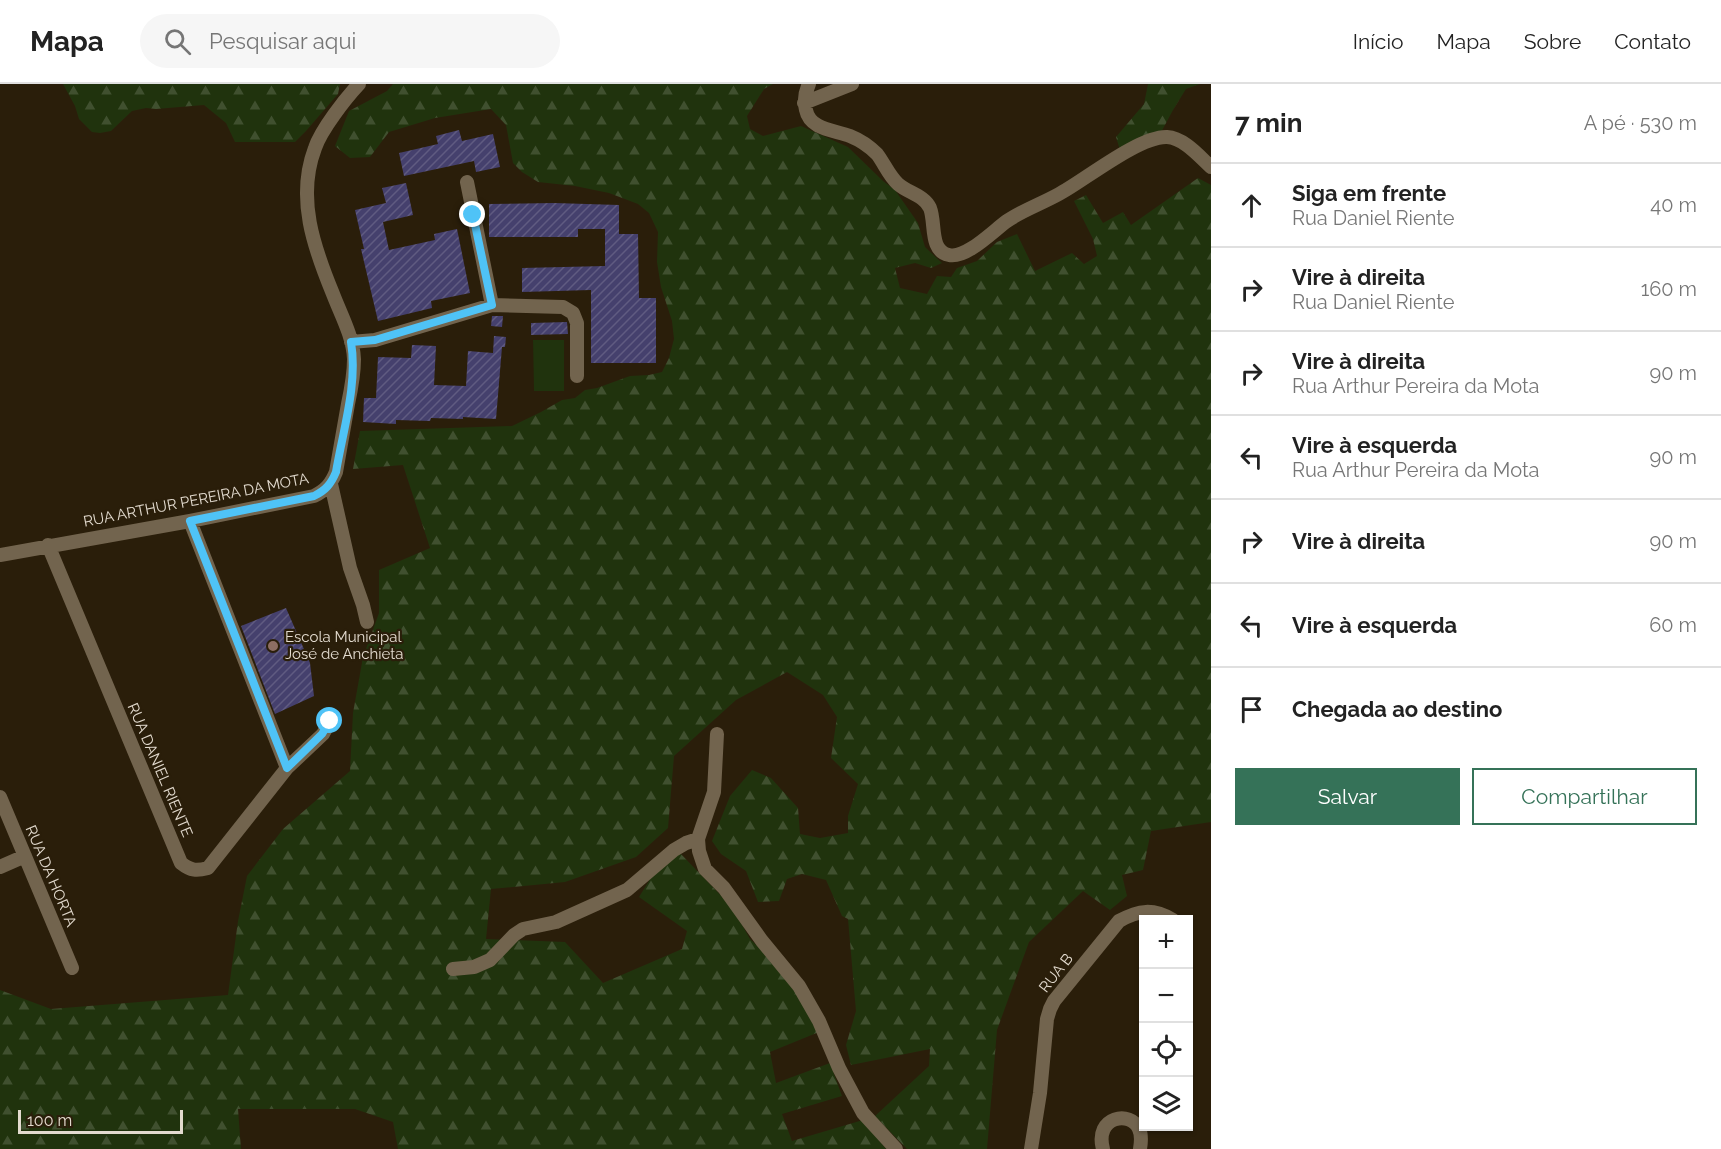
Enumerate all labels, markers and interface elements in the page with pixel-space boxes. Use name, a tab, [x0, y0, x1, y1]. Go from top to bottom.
search box	[140, 14, 560, 68]
text: Mapa	[30, 25, 104, 58]
icon: search	[161, 25, 194, 58]
text: Pesquisar aqui	[209, 28, 356, 54]
text: Início	[1353, 29, 1403, 54]
text: Mapa	[1436, 29, 1491, 54]
text: Sobre	[1524, 29, 1581, 54]
text: Contato	[1614, 29, 1691, 54]
text: 7 min	[1235, 108, 1302, 138]
text: A pé · 530 m	[1584, 111, 1697, 135]
text: Siga em frente	[1292, 180, 1446, 206]
icon: ahead	[1235, 189, 1268, 222]
text: 40 m	[1650, 193, 1697, 217]
route end	[459, 201, 485, 227]
text: Rua Daniel Riente	[1292, 206, 1455, 230]
text: Vire à direita	[1292, 264, 1425, 290]
icon: right	[1235, 273, 1268, 306]
text: 160 m	[1641, 277, 1697, 301]
text: Rua Daniel Riente	[1292, 290, 1455, 314]
text: Vire à direita	[1292, 348, 1425, 374]
icon: right	[1235, 357, 1268, 390]
text: 90 m	[1650, 361, 1697, 385]
text: Rua Arthur Pereira da Mota	[1292, 374, 1540, 398]
text: Vire à esquerda	[1292, 432, 1457, 458]
icon: left	[1235, 441, 1268, 474]
text: 90 m	[1650, 445, 1697, 469]
text: Rua Arthur Pereira da Mota	[1292, 458, 1540, 482]
street label: RUA ARTHUR PEREIRA DA MOTA	[82, 469, 310, 531]
icon: right	[1235, 525, 1268, 558]
text: Vire à direita	[1292, 528, 1425, 554]
text: 90 m	[1650, 529, 1697, 553]
icon: left	[1235, 609, 1268, 642]
text: Vire à esquerda	[1292, 612, 1457, 638]
text: 60 m	[1649, 613, 1697, 637]
place label: Escola Municipal José de Anchieta	[285, 628, 403, 663]
marker: Escola Municipal José de Anchieta	[266, 639, 280, 653]
icon: arrive	[1235, 693, 1268, 726]
text: Chegada ao destino	[1292, 696, 1502, 722]
street label: RUA DANIEL RIENTE	[124, 700, 196, 840]
route start	[316, 707, 342, 733]
button: Salvar	[1235, 768, 1460, 825]
button: Compartilhar	[1472, 768, 1697, 825]
street label: RUA DA HORTA	[22, 823, 80, 929]
map controls	[1139, 915, 1193, 1131]
button: +	[1139, 915, 1193, 969]
street label: RUA B	[1035, 950, 1077, 996]
button: −	[1139, 969, 1193, 1023]
button: locate	[1139, 1023, 1193, 1077]
button: layers	[1139, 1077, 1193, 1131]
scale bar	[18, 1107, 183, 1134]
text: 100 m	[27, 1111, 72, 1130]

